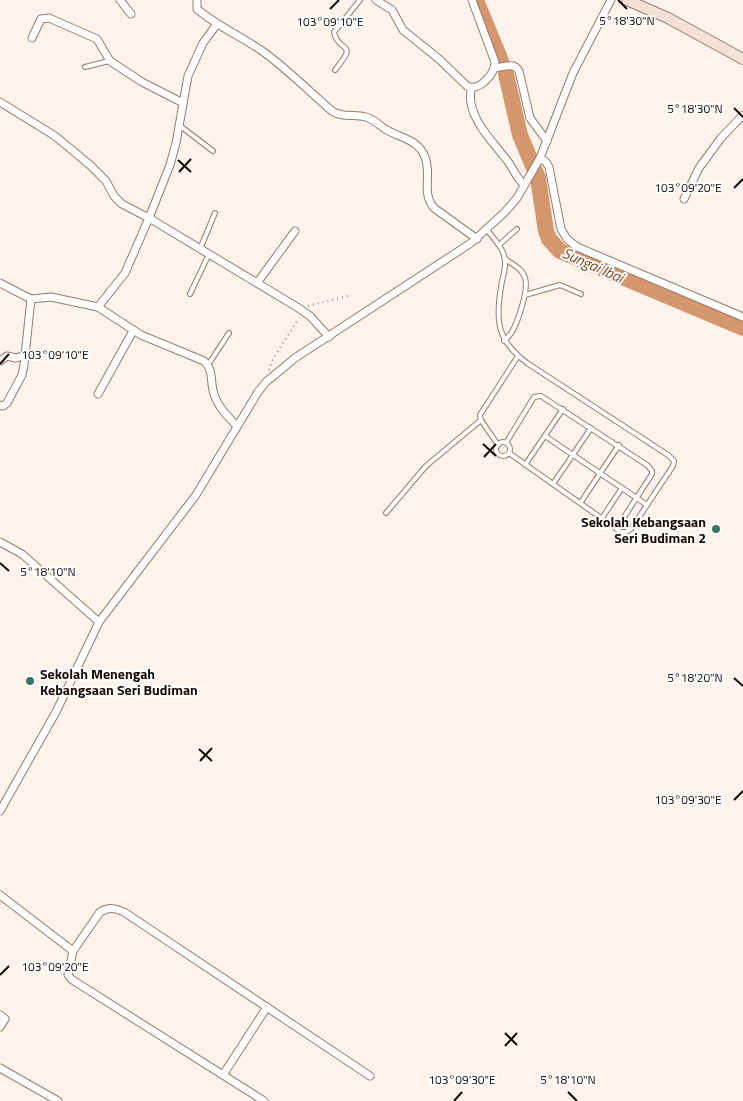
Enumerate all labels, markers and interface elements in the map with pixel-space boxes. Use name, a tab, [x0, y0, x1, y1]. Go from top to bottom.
text: 5°18'30"N	[599, 11, 655, 30]
text: 103°09'10"E	[296, 12, 364, 31]
text: 5°18'30"N	[667, 99, 723, 118]
text: 103°09'20"E	[654, 178, 722, 197]
water label: Sungai Ibai	[559, 241, 629, 289]
text: 103°09'10"E	[21, 345, 89, 364]
place label: Sekolah Kebangsaan Seri Budiman 2	[581, 511, 706, 548]
marker: Sekolah Kebangsaan Seri Budiman 2	[710, 523, 722, 535]
text: 5°18'10"N	[20, 562, 76, 581]
place label: Sekolah Menengah Kebangsaan Seri Budiman	[40, 663, 198, 700]
text: 5°18'20"N	[667, 668, 723, 687]
marker: Sekolah Menengah Kebangsaan Seri Budiman	[24, 675, 36, 687]
text: 103°09'30"E	[654, 790, 722, 809]
text: 103°09'20"E	[21, 957, 89, 976]
text: 103°09'30"E	[428, 1070, 496, 1089]
text: 5°18'10"N	[540, 1070, 596, 1089]

